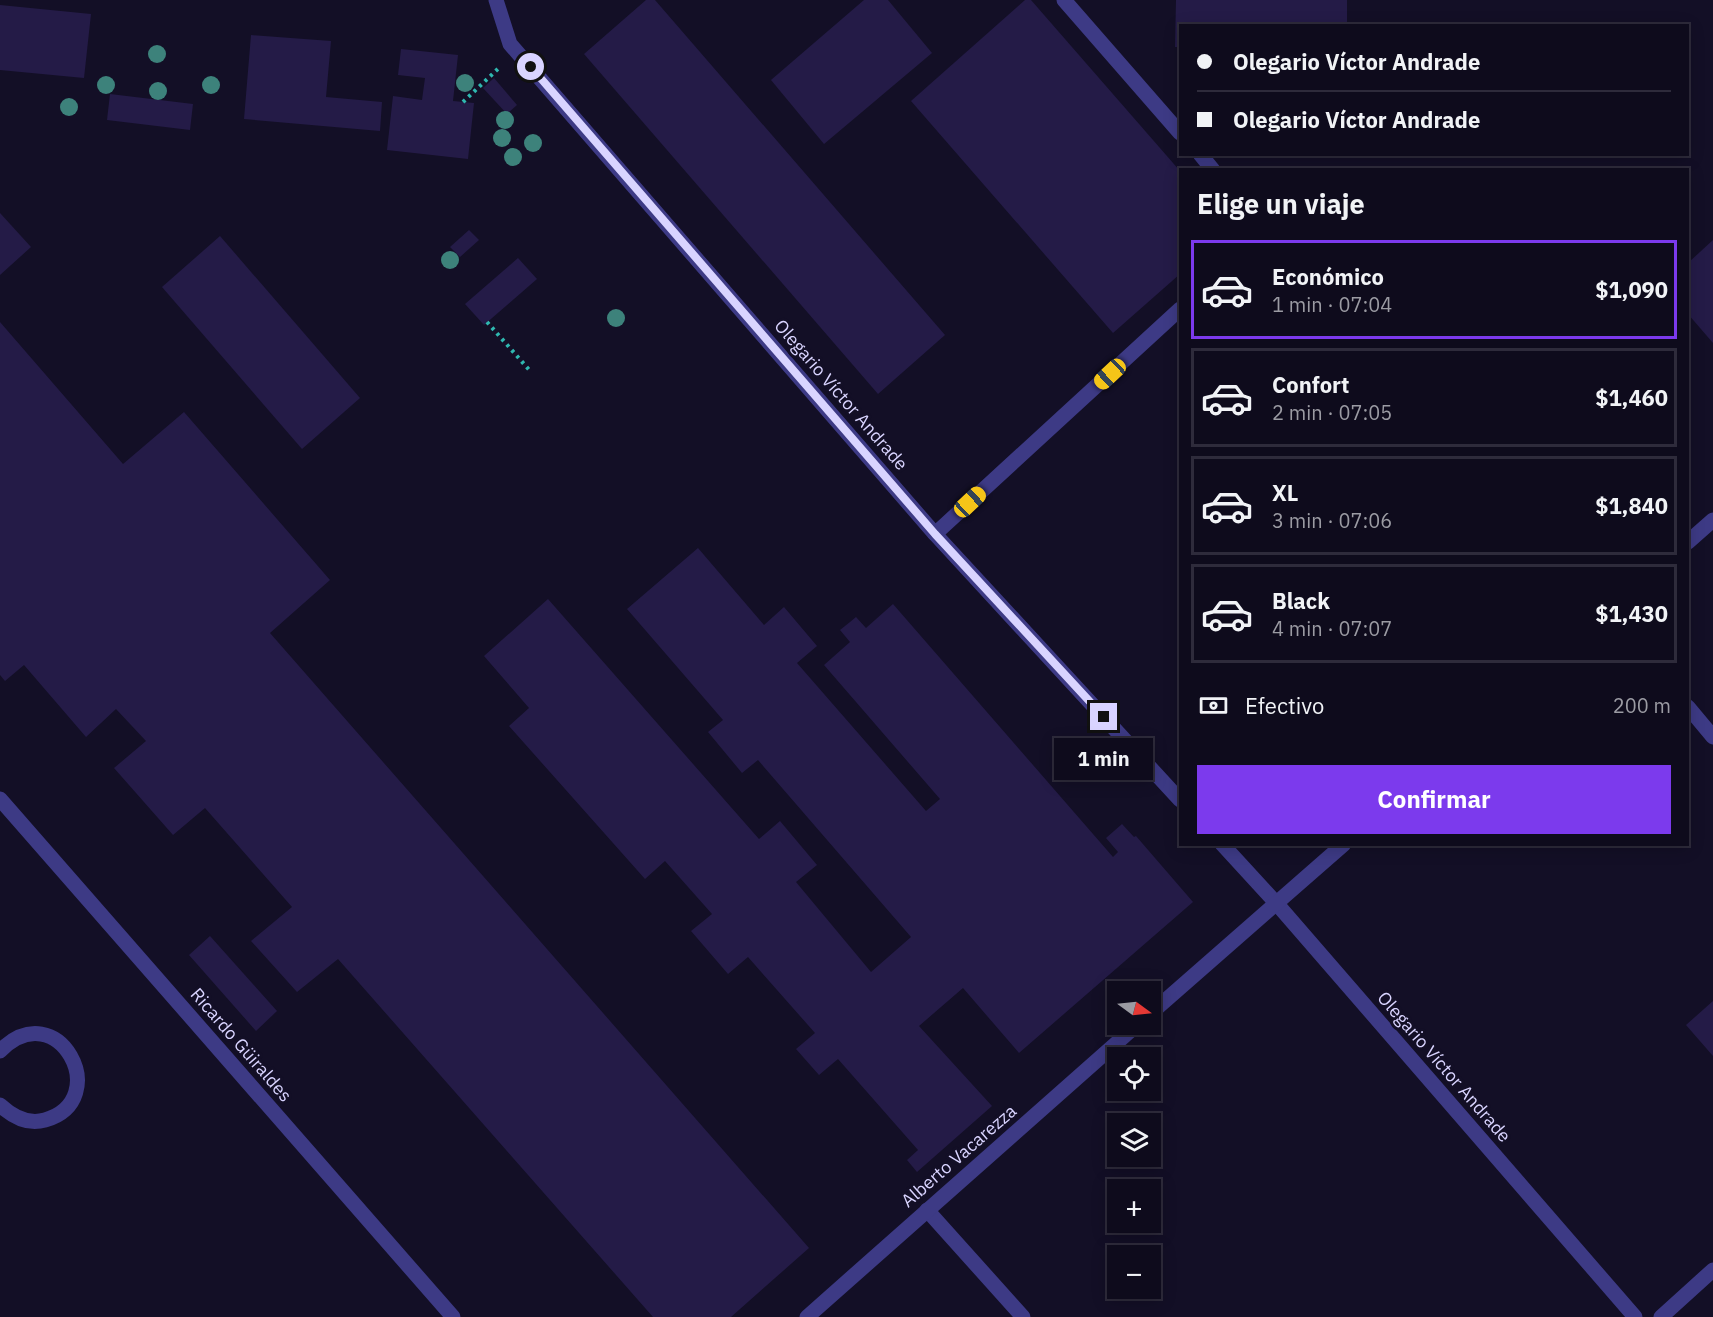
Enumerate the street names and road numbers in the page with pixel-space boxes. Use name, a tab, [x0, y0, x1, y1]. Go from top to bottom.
street label: Olegario Víctor Andrade	[770, 315, 913, 475]
street label: Ricardo Güiraldes	[186, 983, 297, 1106]
street label: Olegario Víctor Andrade	[1373, 987, 1516, 1147]
street label: Alberto Vacarezza	[896, 1099, 1021, 1212]

